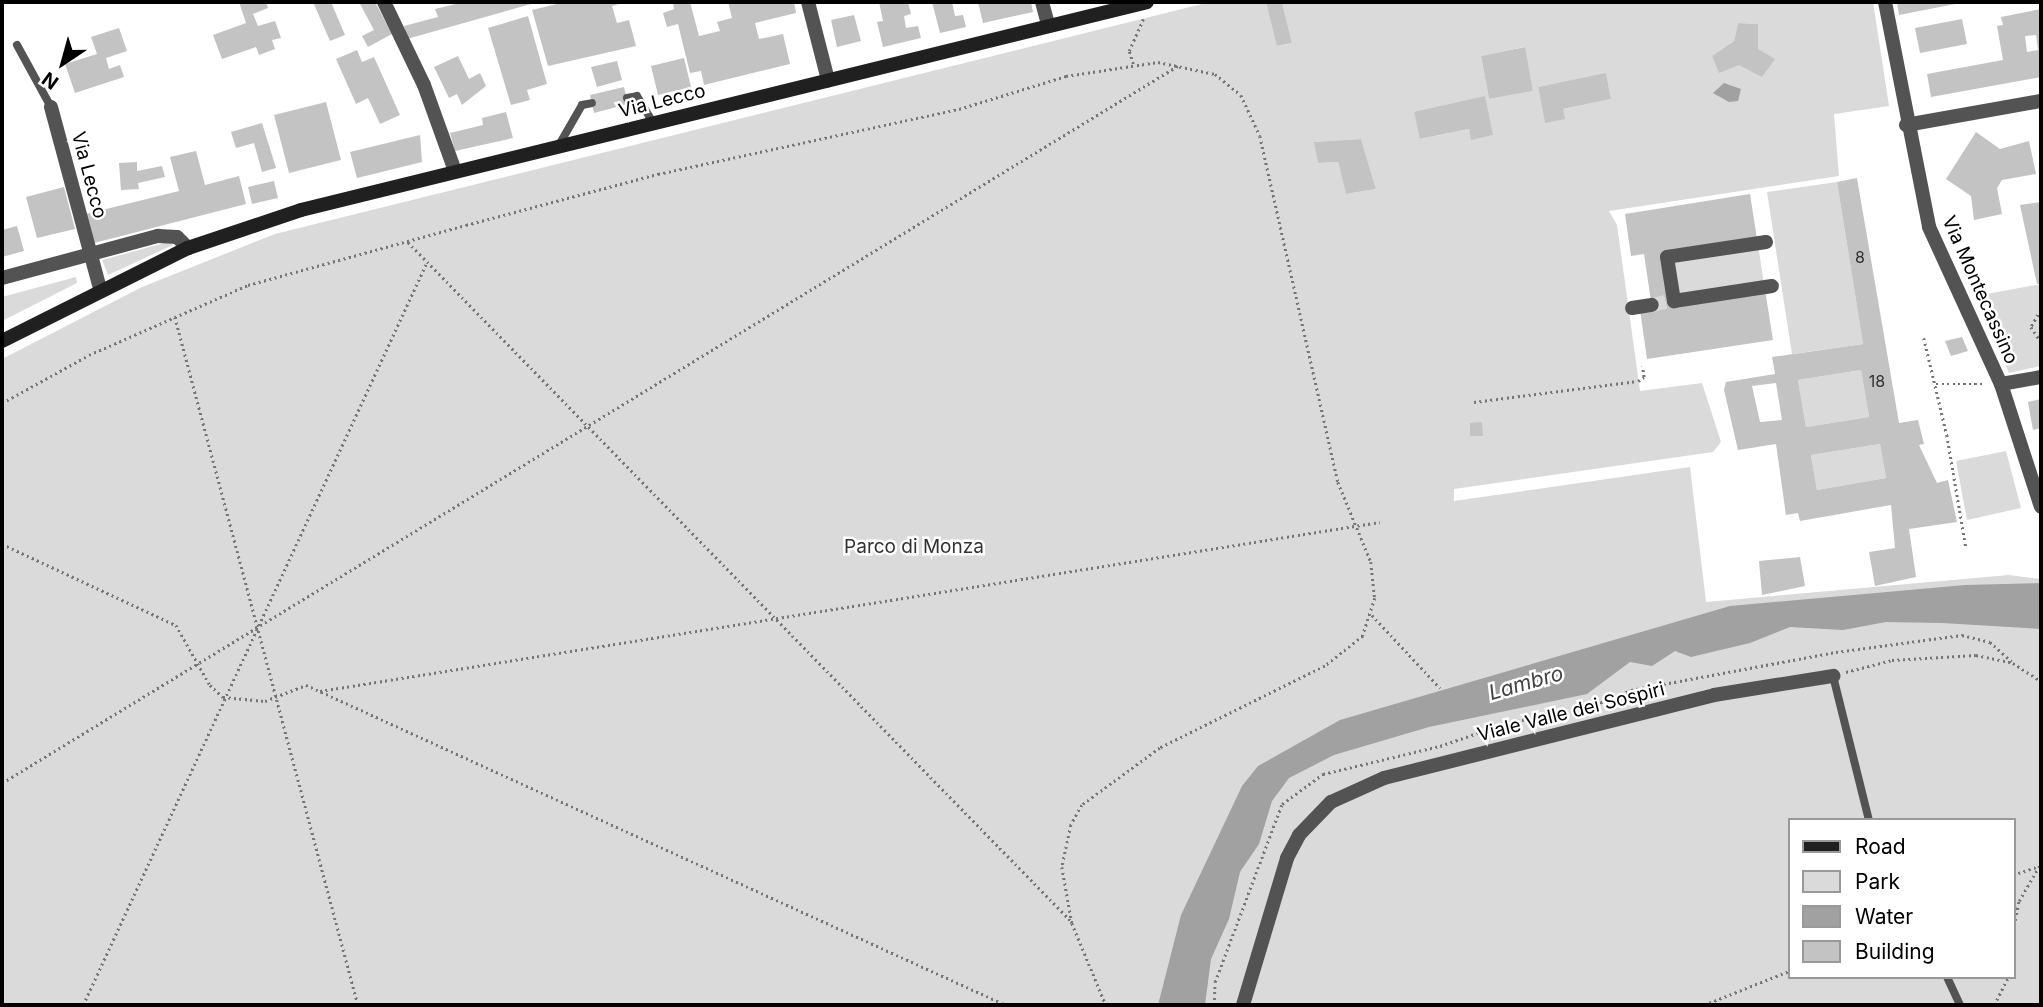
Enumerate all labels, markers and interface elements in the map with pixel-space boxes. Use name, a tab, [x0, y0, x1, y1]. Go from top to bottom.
north arrow	[28, 28, 98, 98]
text: N	[38, 67, 63, 94]
street label: Via Lecco	[616, 79, 708, 123]
street label: Via Lecco	[67, 129, 111, 221]
street label: Via Montecassino	[1937, 212, 2023, 368]
house number: 8	[1855, 247, 1865, 267]
house number: 18	[1869, 371, 1885, 391]
park label: Parco di Monza	[844, 536, 984, 558]
water label: Lambro	[1486, 660, 1566, 706]
street label: Viale Valle dei Sospiri	[1475, 678, 1667, 746]
legend	[1787, 818, 2015, 979]
text: Road	[1855, 834, 1906, 859]
text: Park	[1855, 869, 1900, 894]
text: Water	[1855, 904, 1913, 929]
text: Building	[1855, 939, 1935, 964]

